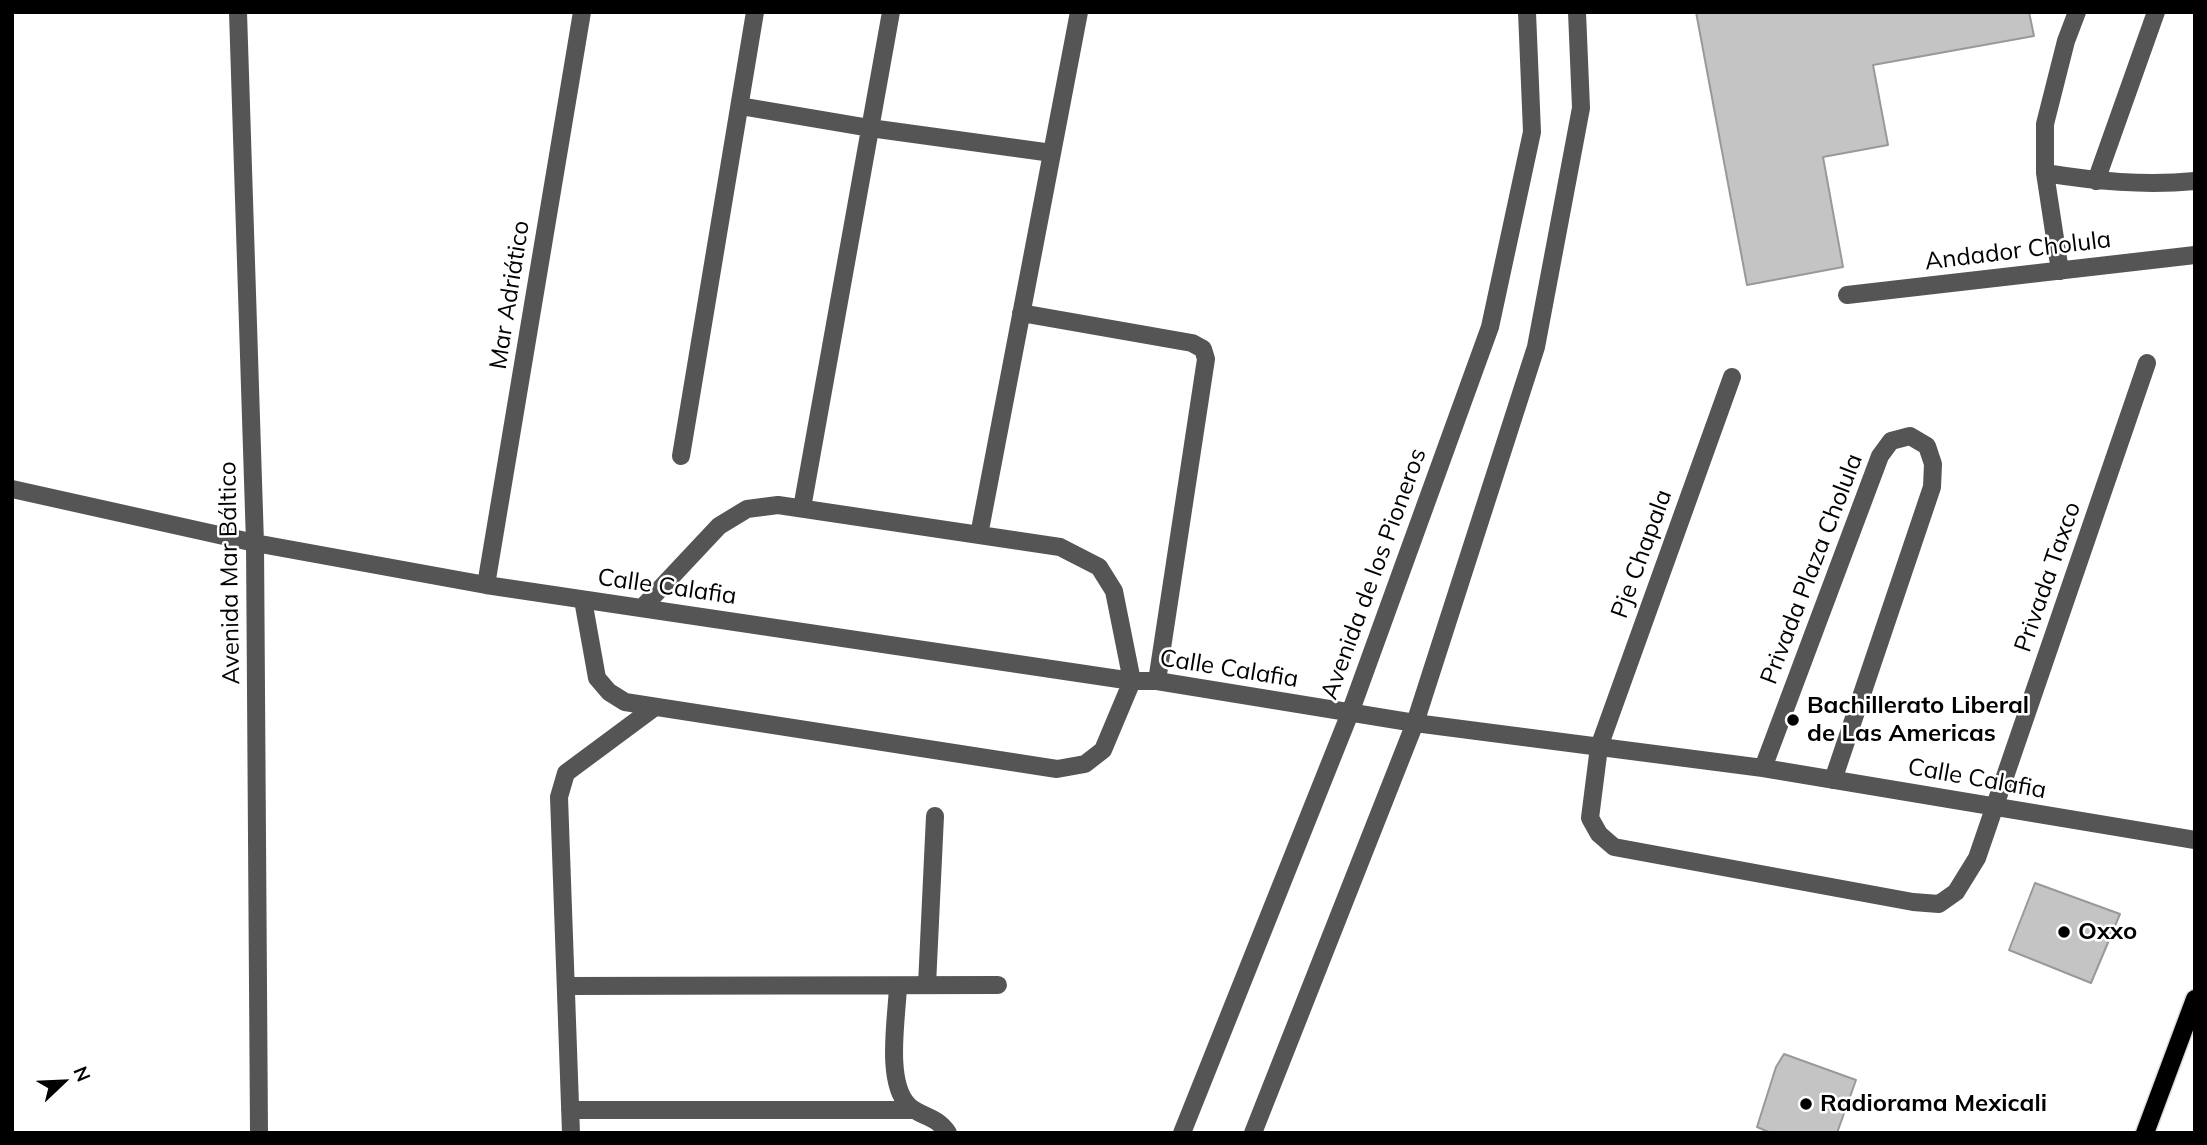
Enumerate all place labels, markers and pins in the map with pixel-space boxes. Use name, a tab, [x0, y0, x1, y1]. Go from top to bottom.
place label: Bachillerato Liberal de Las Americas	[1807, 692, 2029, 748]
marker: Bachillerato Liberal de Las Americas	[1785, 712, 1801, 728]
place label: Oxxo	[2078, 918, 2137, 946]
marker: Oxxo	[2056, 924, 2072, 940]
place label: Radiorama Mexicali	[1820, 1090, 2047, 1118]
marker: Radiorama Mexicali	[1798, 1096, 1814, 1112]

